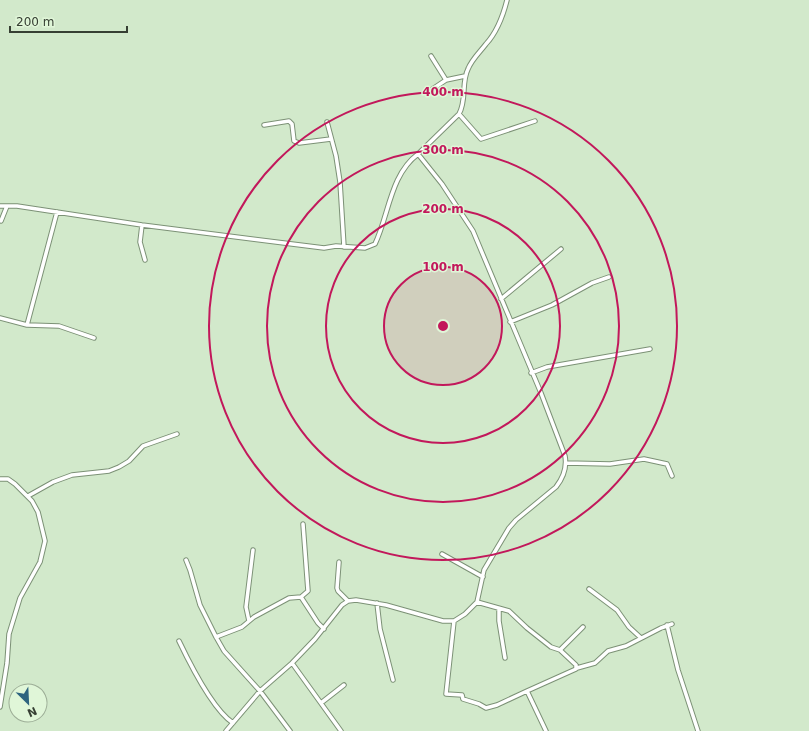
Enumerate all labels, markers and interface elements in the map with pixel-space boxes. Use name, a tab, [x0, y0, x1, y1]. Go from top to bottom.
scale bar	[10, 8, 127, 34]
text: 200 m	[16, 15, 54, 29]
text: 400 m	[422, 85, 464, 99]
text: 300 m	[422, 143, 464, 157]
text: 200 m	[422, 202, 464, 216]
text: 100 m	[422, 260, 464, 274]
centre of rings	[436, 319, 450, 333]
north arrow	[8, 683, 48, 723]
text: N	[25, 704, 39, 719]

